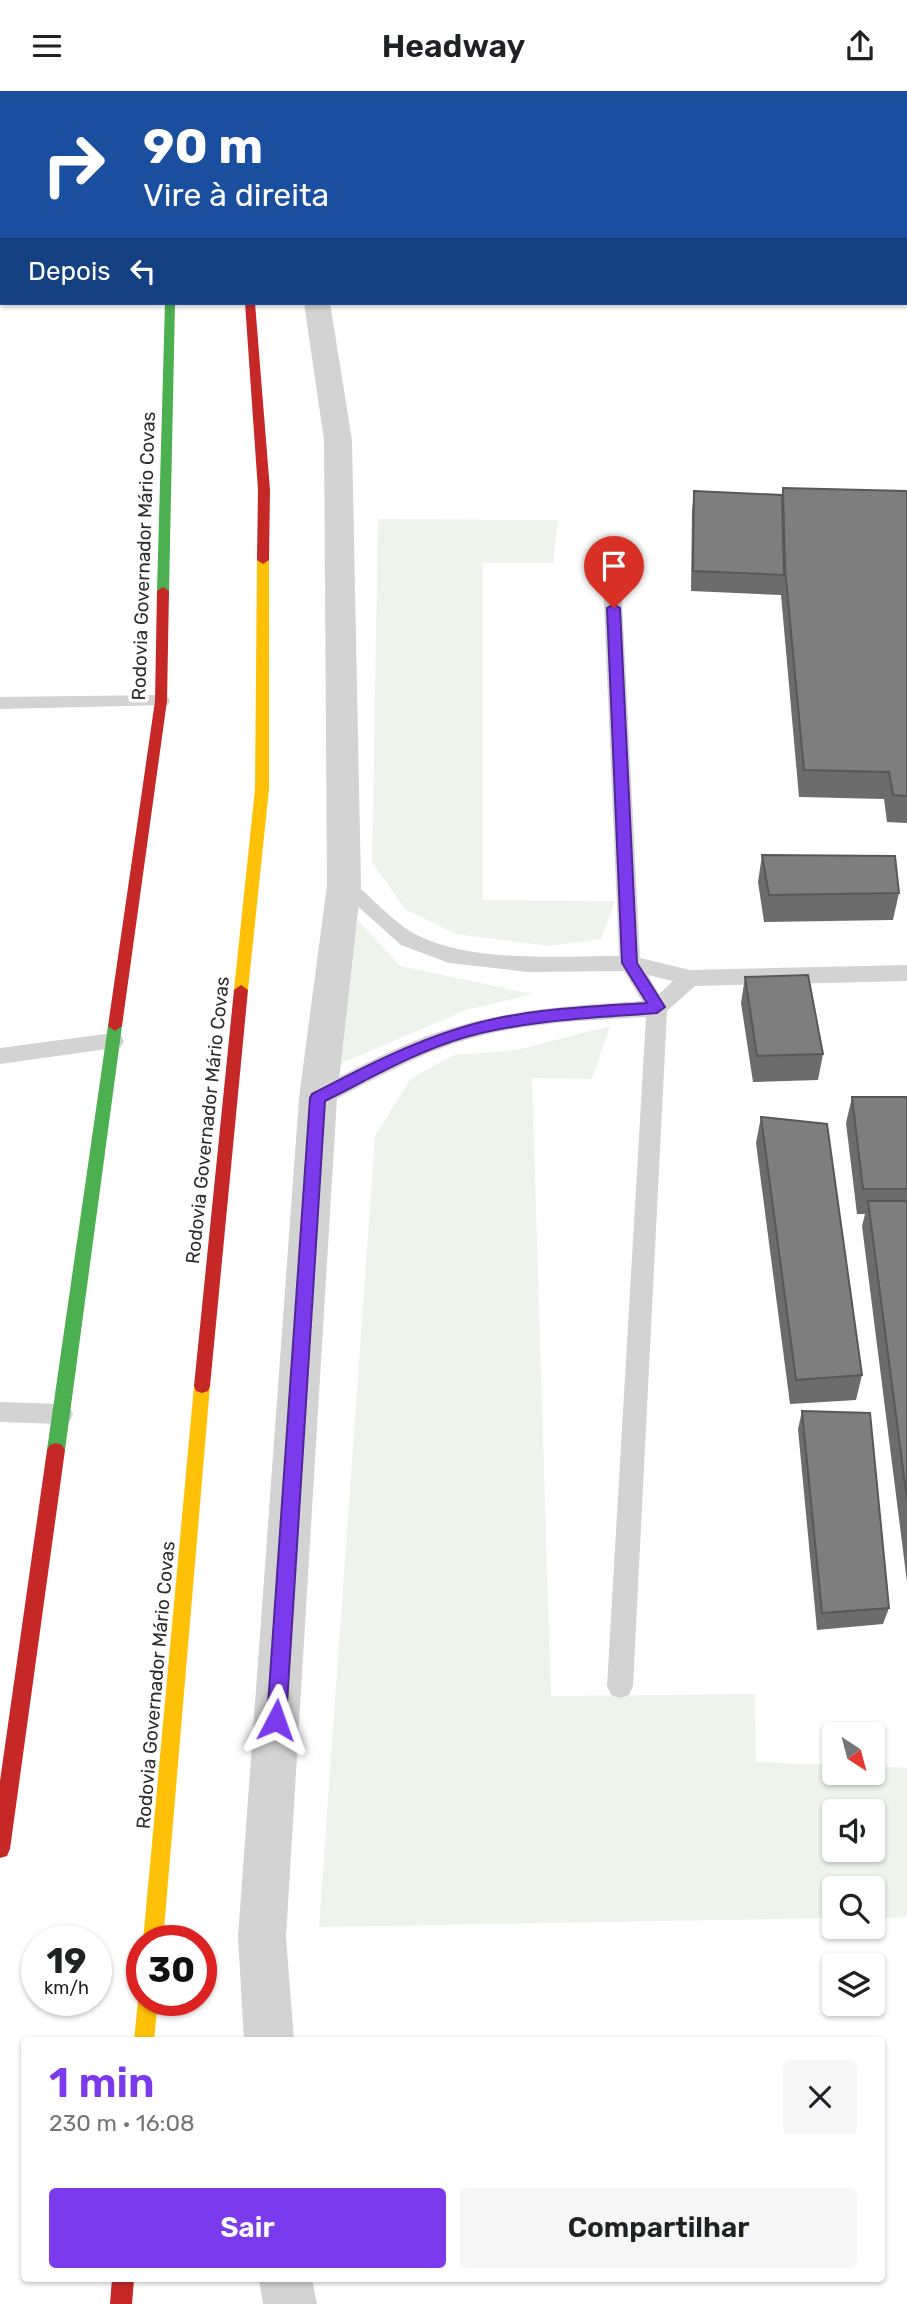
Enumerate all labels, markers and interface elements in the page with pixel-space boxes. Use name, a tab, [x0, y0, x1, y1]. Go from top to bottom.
icon: menu	[28, 27, 66, 65]
text: Headway	[382, 27, 525, 65]
icon: share	[841, 27, 879, 65]
text: 90 m	[143, 117, 263, 175]
icon: right	[28, 119, 119, 210]
text: Vire à direita	[143, 176, 329, 214]
icon: left	[124, 252, 162, 290]
text: Depois	[28, 256, 110, 287]
street label: Rodovia Governador Mário Covas	[127, 411, 160, 701]
pin	[584, 536, 644, 608]
icon: arrive	[595, 547, 633, 585]
street label: Rodovia Governador Mário Covas	[181, 975, 234, 1265]
street label: Rodovia Governador Mário Covas	[131, 1540, 180, 1830]
position arrow	[239, 1683, 313, 1757]
north arrow	[822, 1722, 886, 1785]
map controls	[822, 1722, 885, 2016]
button: sound	[822, 1799, 885, 1862]
button: search	[822, 1876, 885, 1939]
speed limit sign: 30	[126, 1925, 217, 2016]
text: 19	[47, 1940, 86, 1982]
button: layers	[822, 1953, 885, 2016]
text: km/h	[44, 1977, 89, 1999]
text: 1 min	[49, 2058, 155, 2108]
button: close	[783, 2060, 857, 2134]
text: 230 m · 16:08	[49, 2109, 195, 2137]
button: Sair	[49, 2188, 446, 2268]
button: Compartilhar	[460, 2188, 857, 2268]

